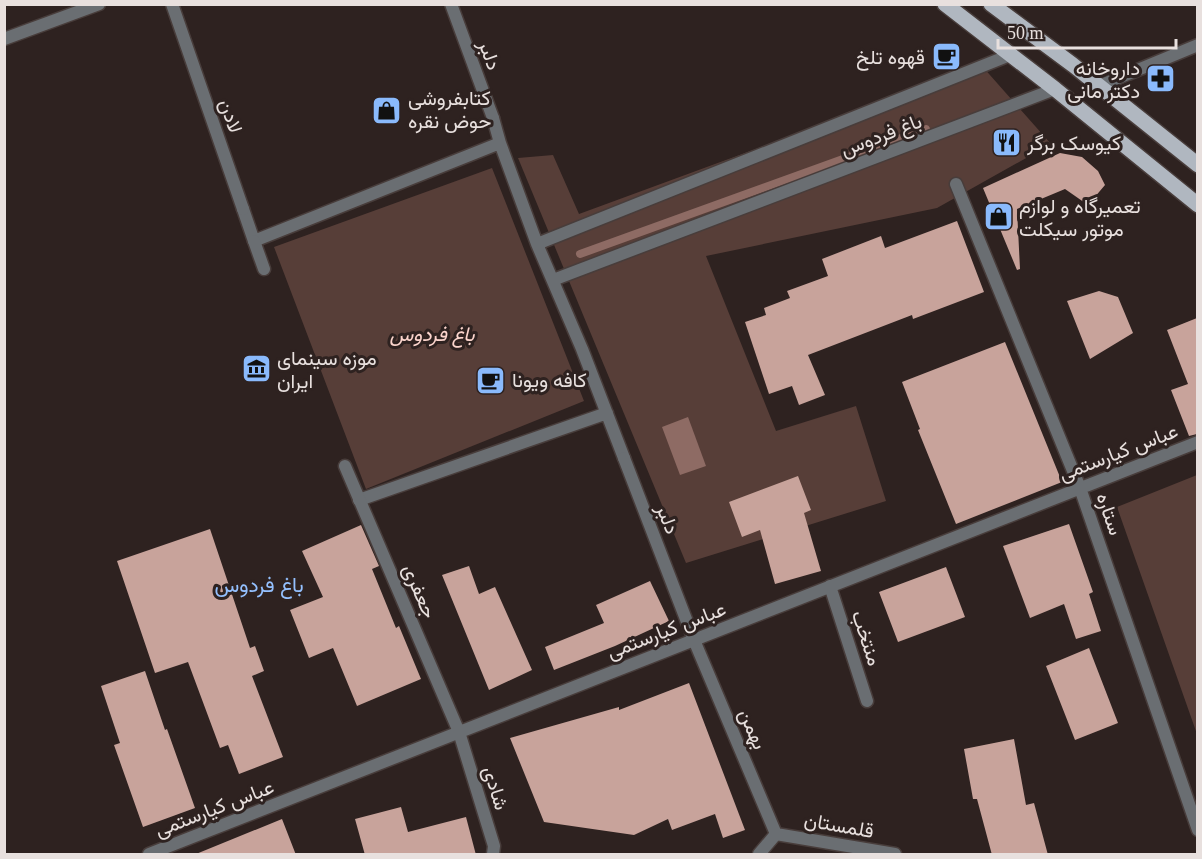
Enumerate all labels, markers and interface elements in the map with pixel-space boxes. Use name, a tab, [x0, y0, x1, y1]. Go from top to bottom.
scale bar	[998, 12, 1176, 50]
text: 50 m	[1007, 23, 1044, 43]
street label: دلبر	[472, 36, 505, 74]
cafe icon: قهوه تلخ	[930, 41, 962, 73]
place label: قهوه تلخ	[856, 46, 925, 71]
place label: داروخانه دکتر مانی	[1067, 57, 1140, 104]
pharmacy icon: داروخانه دکتر مانی	[1145, 63, 1177, 95]
place label: کتابفروشی حوض نقره	[408, 87, 491, 134]
shop icon: کتابفروشی حوض نقره	[371, 94, 403, 126]
street label: لادن	[215, 96, 247, 136]
street label: باغ فردوس	[837, 109, 926, 163]
restaurant icon: کیوسک برگر	[990, 127, 1022, 159]
place label: کیوسک برگر	[1026, 132, 1121, 156]
place label: تعمیرگاه و لوازم موتور سیکلت	[1019, 195, 1141, 242]
shop icon: تعمیرگاه و لوازم موتور سیکلت	[982, 201, 1014, 233]
park label: باغ فردوس	[390, 323, 476, 348]
place label: موزه سینمای ایران	[277, 347, 377, 394]
museum icon: موزه سینمای ایران	[240, 353, 272, 385]
cafe icon: کافه ویونا	[475, 364, 507, 396]
place label: کافه ویونا	[512, 369, 587, 393]
street label: عباس کیارستمی	[1055, 419, 1181, 487]
street label: ستاره	[1091, 490, 1127, 539]
street label: دلبر	[650, 500, 684, 538]
street label: جعفری	[397, 561, 441, 622]
district label: باغ فردوس	[214, 573, 304, 599]
street label: عباس کیارستمی	[603, 597, 729, 665]
street label: منتخب	[847, 608, 886, 669]
street label: بهمن	[733, 705, 771, 753]
street label: شادی	[478, 763, 513, 813]
street label: عباس کیارستمی	[151, 775, 277, 843]
street label: قلمستان	[802, 808, 876, 842]

